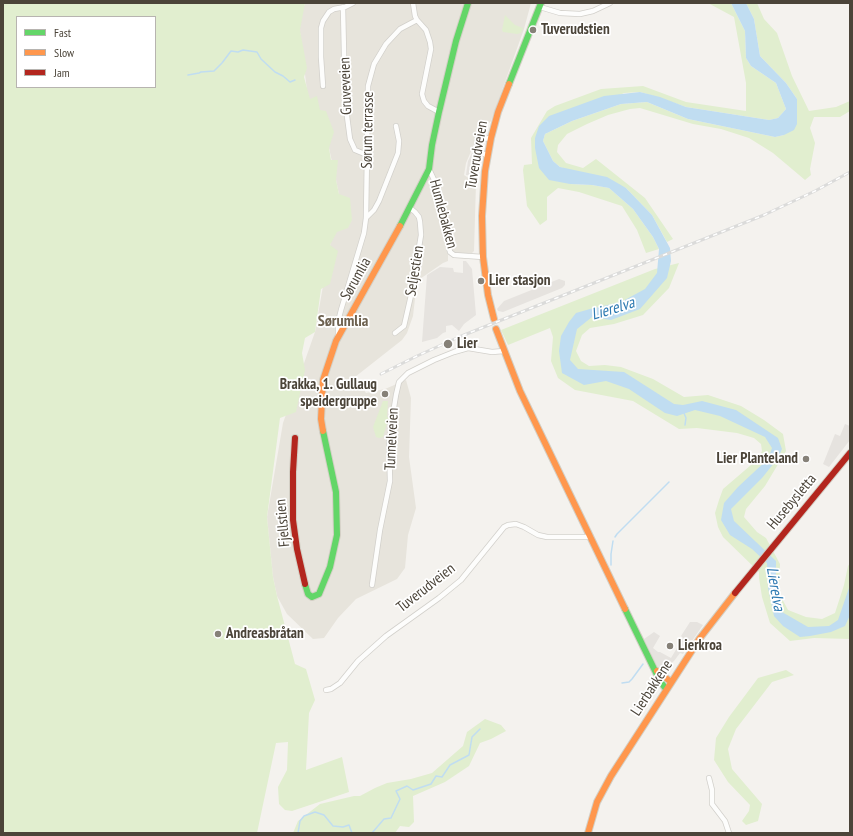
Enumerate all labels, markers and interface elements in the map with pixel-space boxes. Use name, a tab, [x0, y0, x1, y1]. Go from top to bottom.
legend	[16, 16, 156, 88]
place label: Tuverudstien	[541, 21, 610, 39]
text: Fast	[54, 25, 71, 40]
marker: Tuverudstien	[528, 25, 538, 35]
text: Slow	[54, 45, 74, 60]
street label: Gruveveien	[336, 57, 356, 115]
text: Jam	[54, 65, 70, 80]
street label: Sørum terrasse	[358, 91, 378, 169]
street label: Tuverudveien	[462, 119, 492, 191]
street label: Humlebakken	[425, 177, 461, 251]
street label: Seljestien	[402, 245, 428, 297]
street label: Sørumlia	[337, 254, 375, 304]
place label: Lier stasjon	[489, 272, 550, 290]
marker: Lier stasjon	[476, 276, 486, 286]
water label: Lierelva	[589, 293, 637, 325]
district label: Sørumlia	[318, 311, 368, 331]
place label: Lier	[457, 335, 478, 353]
marker: Lier	[442, 338, 454, 350]
place label: Brakka, 1. Gullaug speidergruppe	[280, 376, 377, 411]
marker: Brakka, 1. Gullaug speidergruppe	[380, 389, 390, 399]
street label: Tunnelveien	[381, 407, 403, 471]
place label: Lier Planteland	[717, 450, 798, 468]
marker: Lier Planteland	[801, 454, 811, 464]
street label: Husebysletta	[764, 471, 820, 533]
street label: Fjellstien	[272, 498, 294, 548]
street label: Tuverudveien	[393, 560, 459, 616]
water label: Lierelva	[762, 566, 788, 612]
place label: Andreasbråtan	[226, 625, 304, 643]
marker: Andreasbråtan	[213, 629, 223, 639]
place label: Lierkroa	[678, 637, 722, 655]
marker: Lierkroa	[665, 641, 675, 651]
street label: Lierbakkene	[627, 657, 677, 719]

